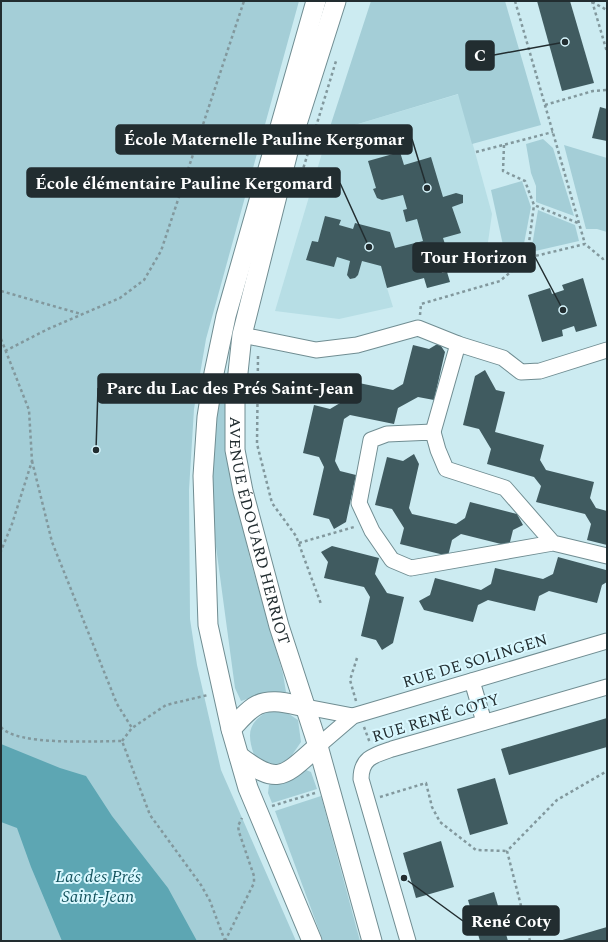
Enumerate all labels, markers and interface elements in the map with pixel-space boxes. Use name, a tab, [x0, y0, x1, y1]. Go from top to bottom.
callout: C	[466, 41, 494, 70]
text: C	[474, 43, 486, 69]
callout: École Maternelle Pauline Kergomar	[116, 125, 412, 154]
text: École Maternelle Pauline Kergomar	[124, 127, 405, 153]
callout: École élémentaire Pauline Kergomard	[27, 168, 340, 197]
text: École élémentaire Pauline Kergomard	[35, 171, 333, 197]
callout: Tour Horizon	[413, 243, 535, 272]
text: Tour Horizon	[421, 245, 528, 271]
callout: Parc du Lac des Prés Saint-Jean	[98, 374, 361, 403]
text: Parc du Lac des Prés Saint-Jean	[106, 376, 354, 402]
street label: AVENUE ÉDOUARD HERRIOT	[223, 416, 296, 648]
street label: RUE DE SOLINGEN	[400, 628, 550, 694]
street label: RUE RENÉ COTY	[369, 687, 503, 749]
water label: Lac des Prés Saint-Jean	[55, 864, 141, 910]
callout: René Coty	[463, 906, 559, 935]
text: René Coty	[471, 909, 552, 935]

